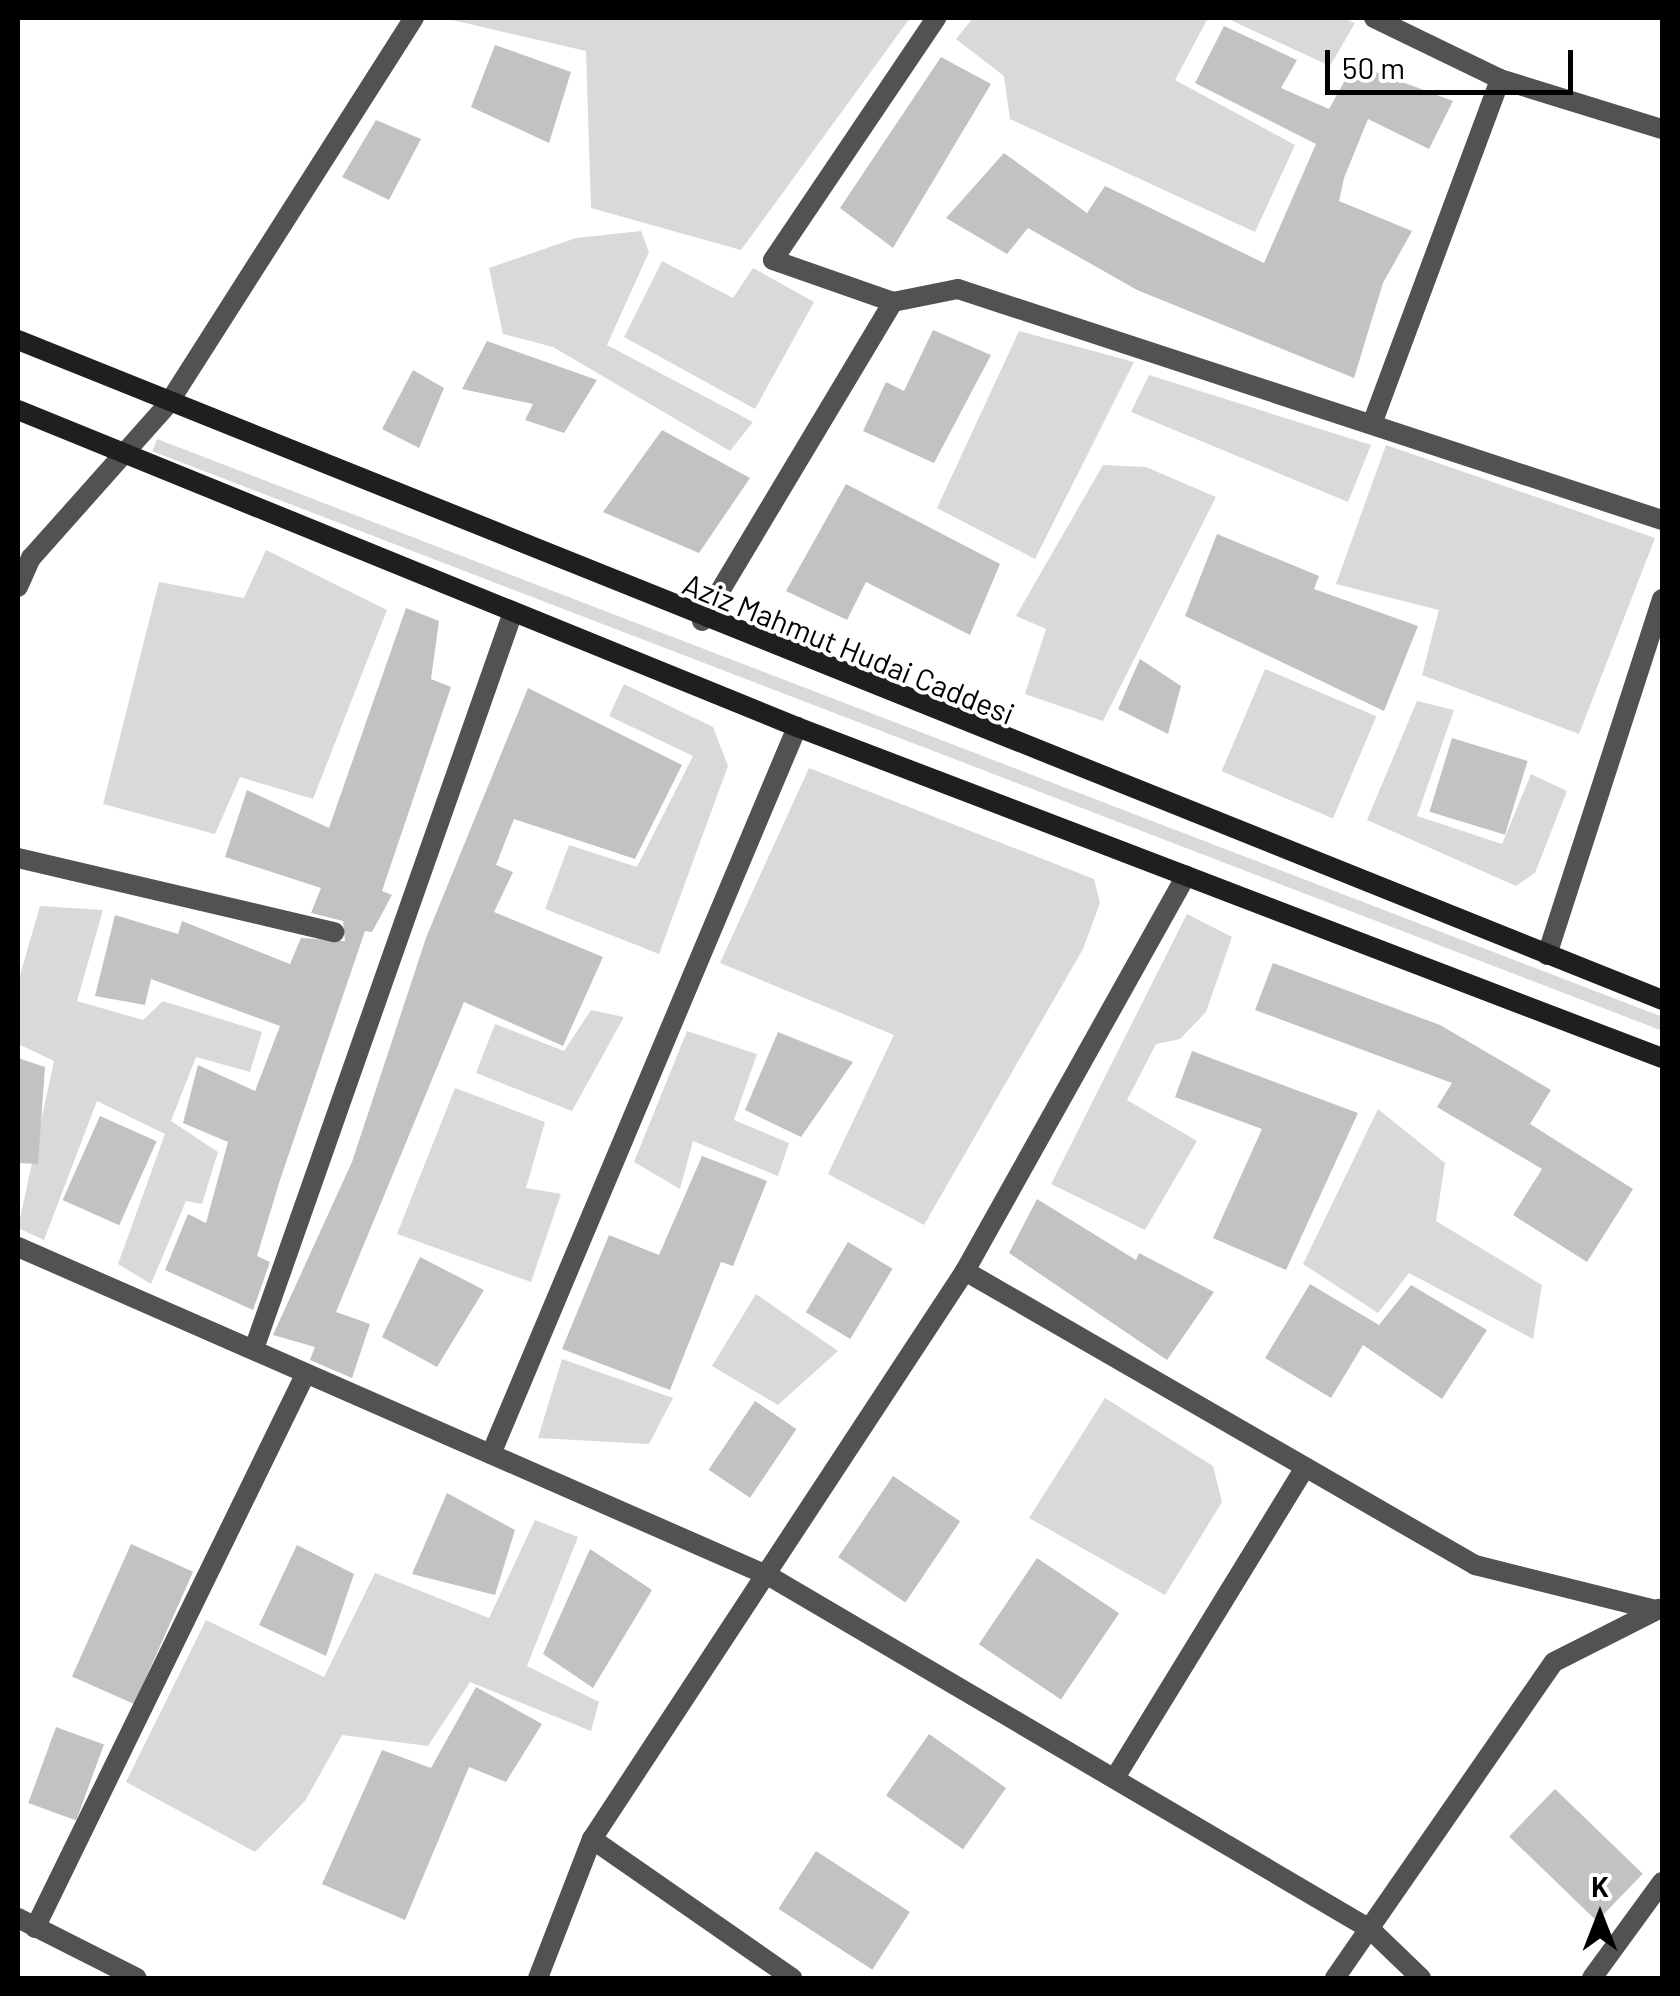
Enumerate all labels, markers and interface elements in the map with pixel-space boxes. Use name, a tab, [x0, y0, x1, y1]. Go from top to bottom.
scale bar	[1330, 30, 1578, 92]
text: 50 m	[1342, 49, 1405, 85]
street label: Aziz Mahmut Hudai Caddesi	[678, 565, 1020, 731]
north arrow	[1550, 1866, 1650, 1966]
text: K	[1591, 1869, 1609, 1903]

